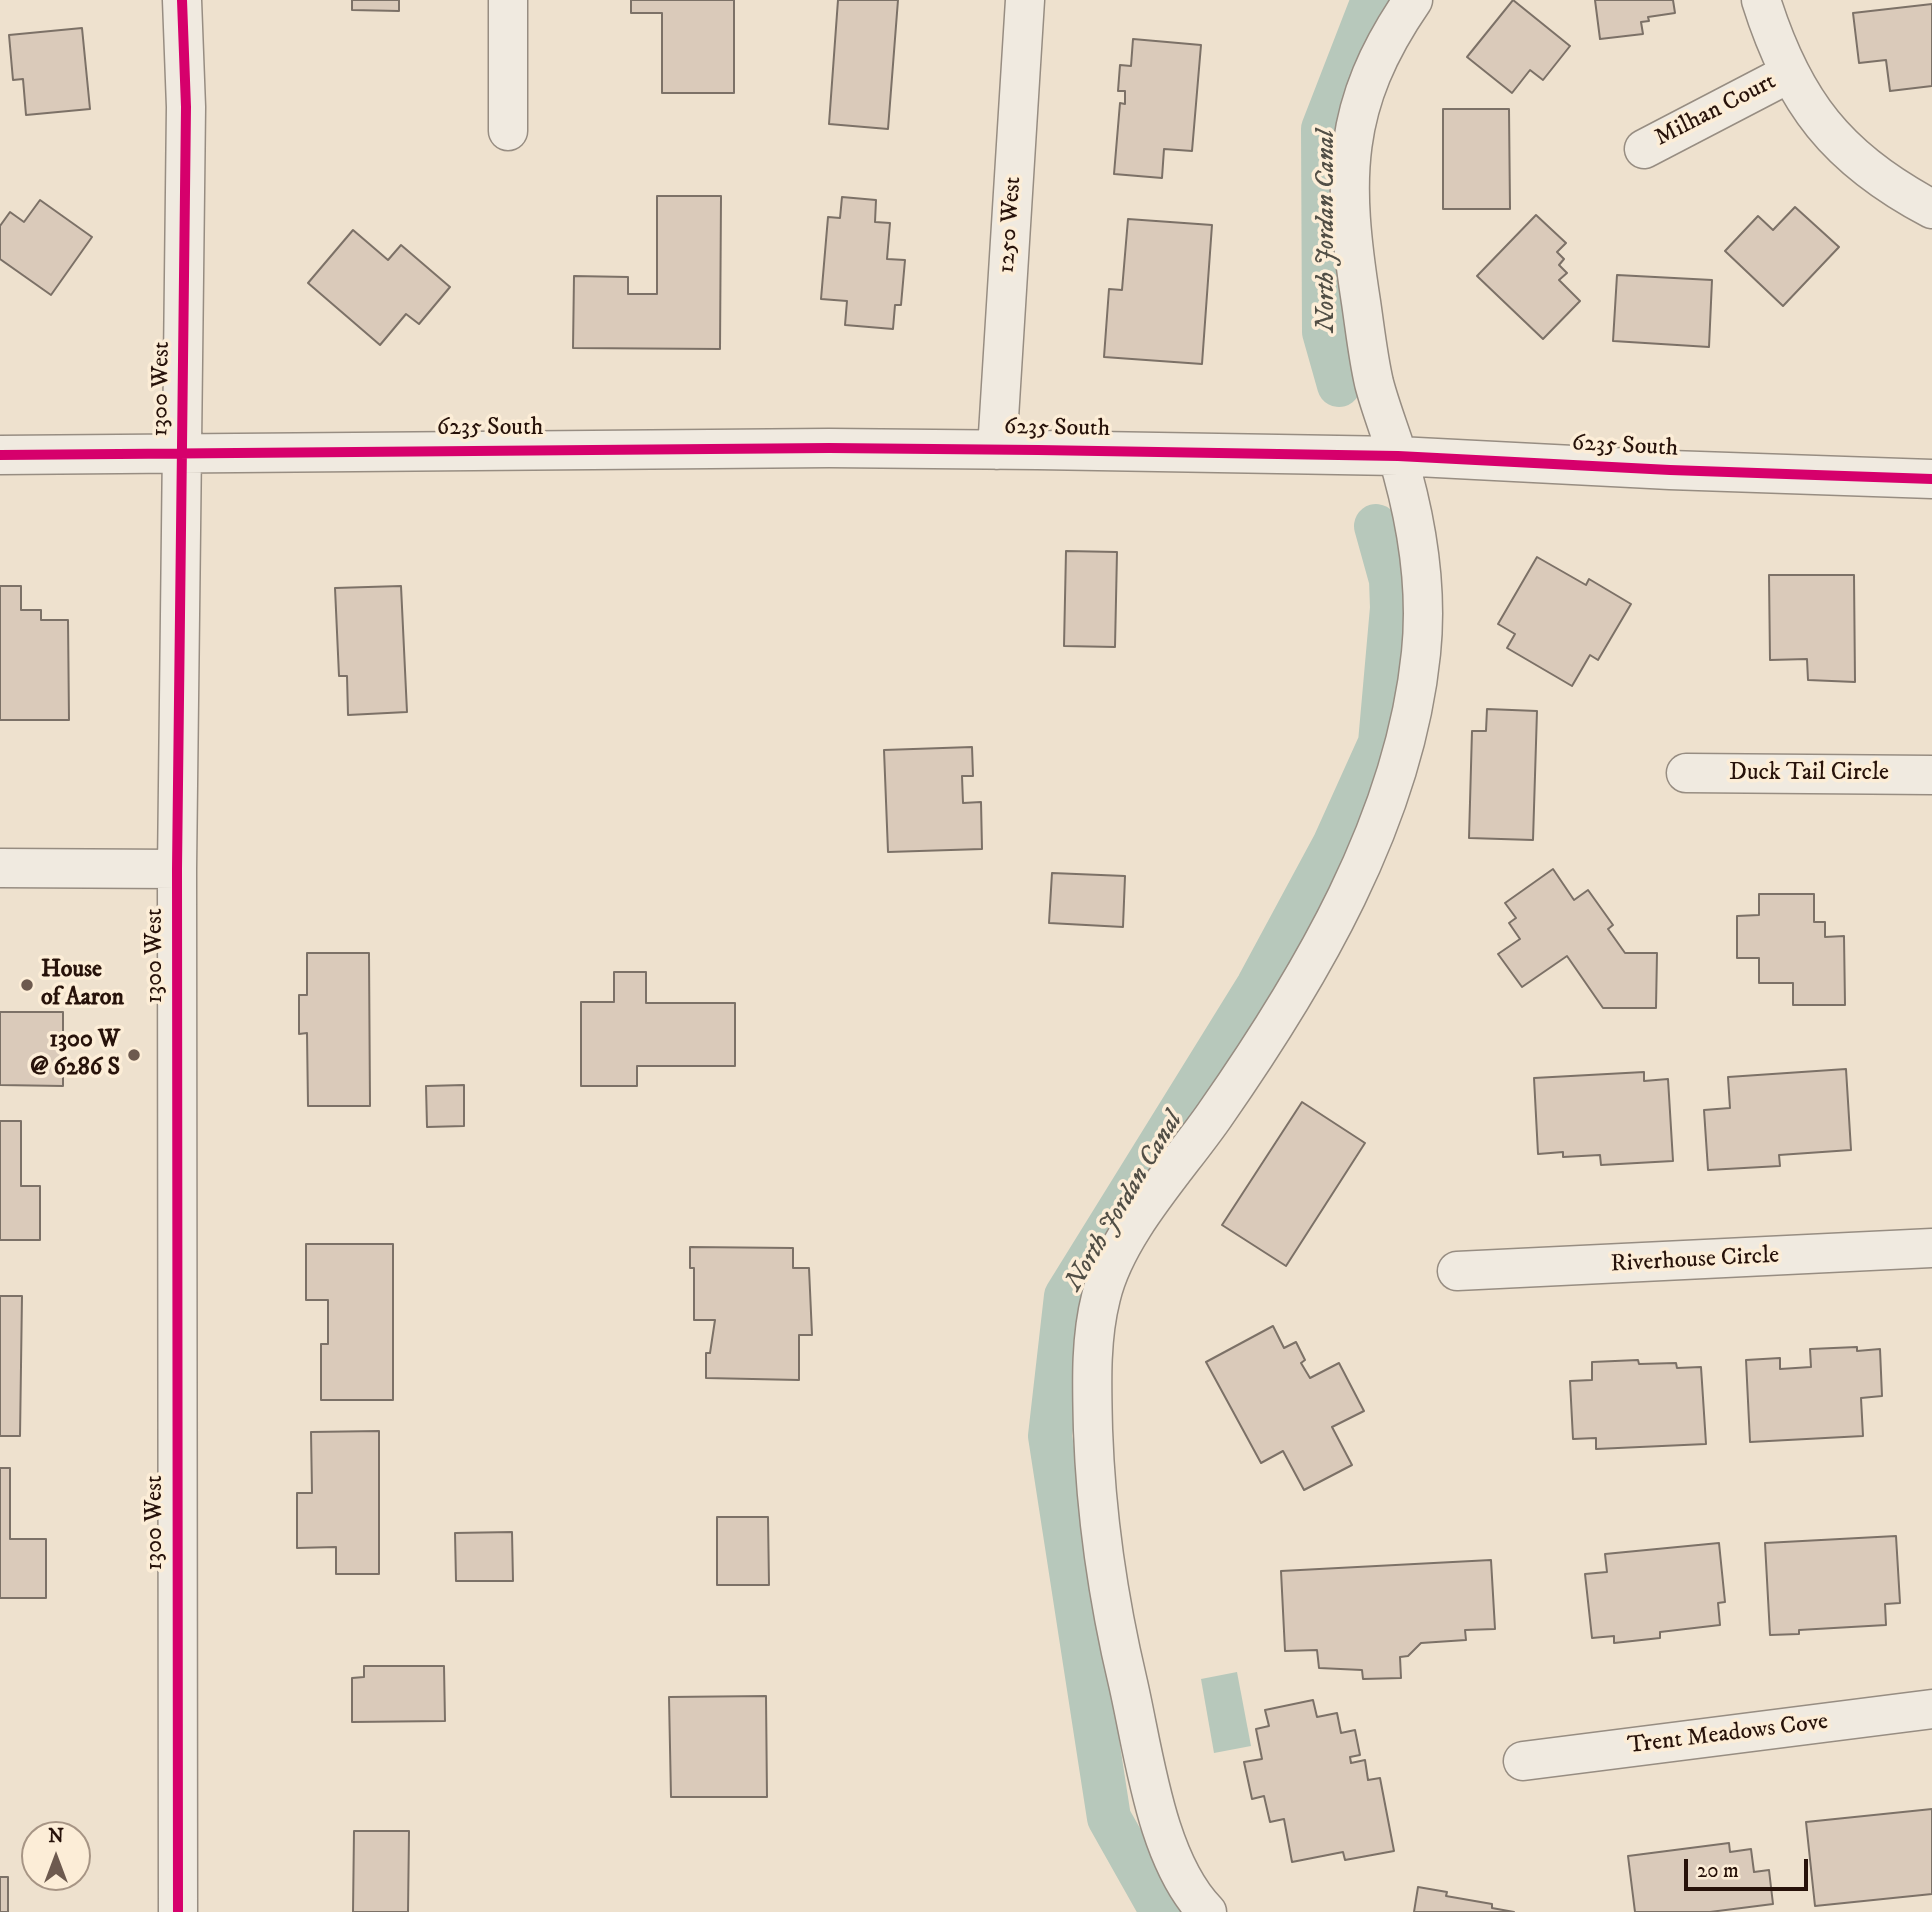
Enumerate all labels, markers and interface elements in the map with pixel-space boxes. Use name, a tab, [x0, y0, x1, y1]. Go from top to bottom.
street label: Milhan Court	[1651, 68, 1781, 154]
water label: North Jordan Canal	[1312, 130, 1344, 332]
street label: 1250 West	[993, 176, 1029, 274]
street label: 1300 West	[147, 341, 177, 437]
street label: 6235 South	[1004, 414, 1110, 444]
street label: 6235 South	[437, 415, 543, 443]
street label: 6235 South	[1571, 430, 1679, 464]
street label: Duck Tail Circle	[1729, 760, 1889, 788]
street label: 1300 West	[142, 908, 170, 1004]
place label: House of Aaron	[41, 957, 124, 1013]
marker: House of Aaron	[19, 977, 35, 993]
place label: 1300 W @ 6286 S	[30, 1027, 120, 1083]
marker: 1300 W @ 6286 S	[126, 1047, 142, 1063]
water label: North Jordan Canal	[1059, 1107, 1191, 1297]
street label: Riverhouse Circle	[1610, 1242, 1780, 1280]
street label: 1300 West	[142, 1475, 170, 1571]
street label: Trent Meadows Cove	[1626, 1708, 1830, 1762]
north arrow	[21, 1821, 91, 1891]
text: N	[48, 1825, 64, 1848]
scale bar	[1687, 1846, 1811, 1890]
text: 20 m	[1697, 1858, 1739, 1884]

